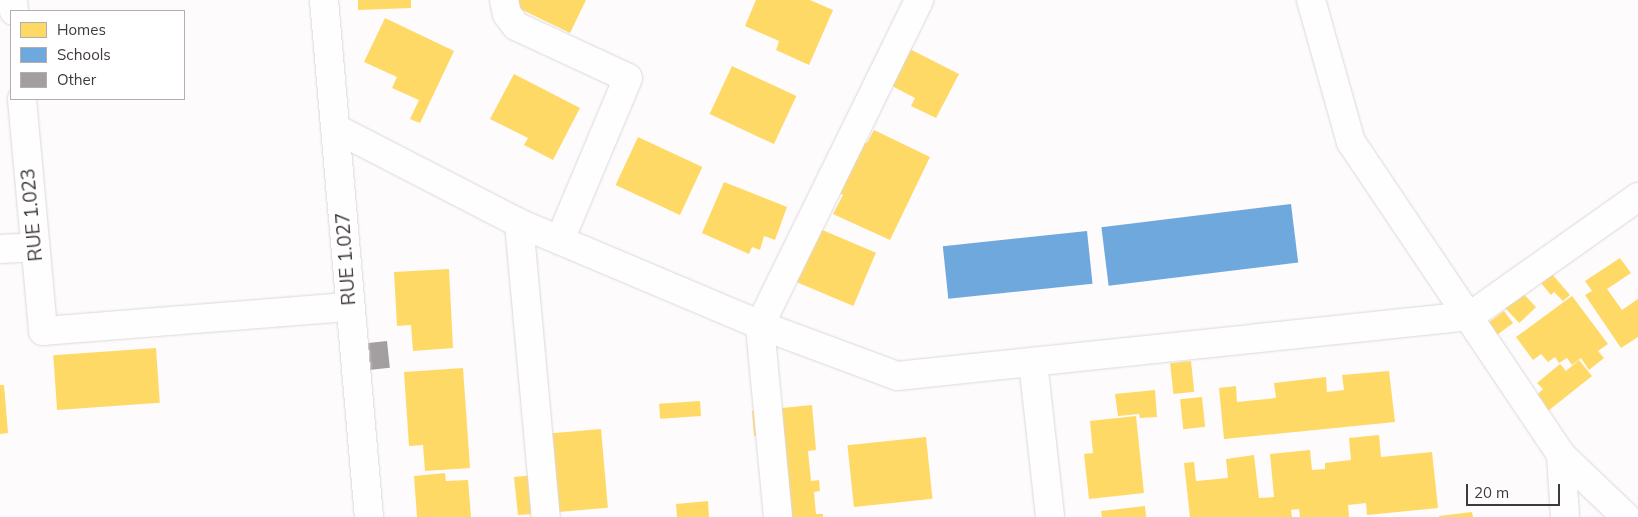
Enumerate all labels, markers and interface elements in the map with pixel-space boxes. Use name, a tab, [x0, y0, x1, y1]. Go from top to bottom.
legend	[10, 10, 185, 100]
text: Homes	[57, 20, 106, 39]
text: Schools	[57, 45, 111, 64]
text: Other	[57, 70, 96, 89]
street label: RUE 1.023	[17, 168, 47, 262]
street label: RUE 1.027	[331, 212, 361, 306]
scale bar	[1468, 474, 1562, 506]
text: 20 m	[1474, 483, 1509, 502]

